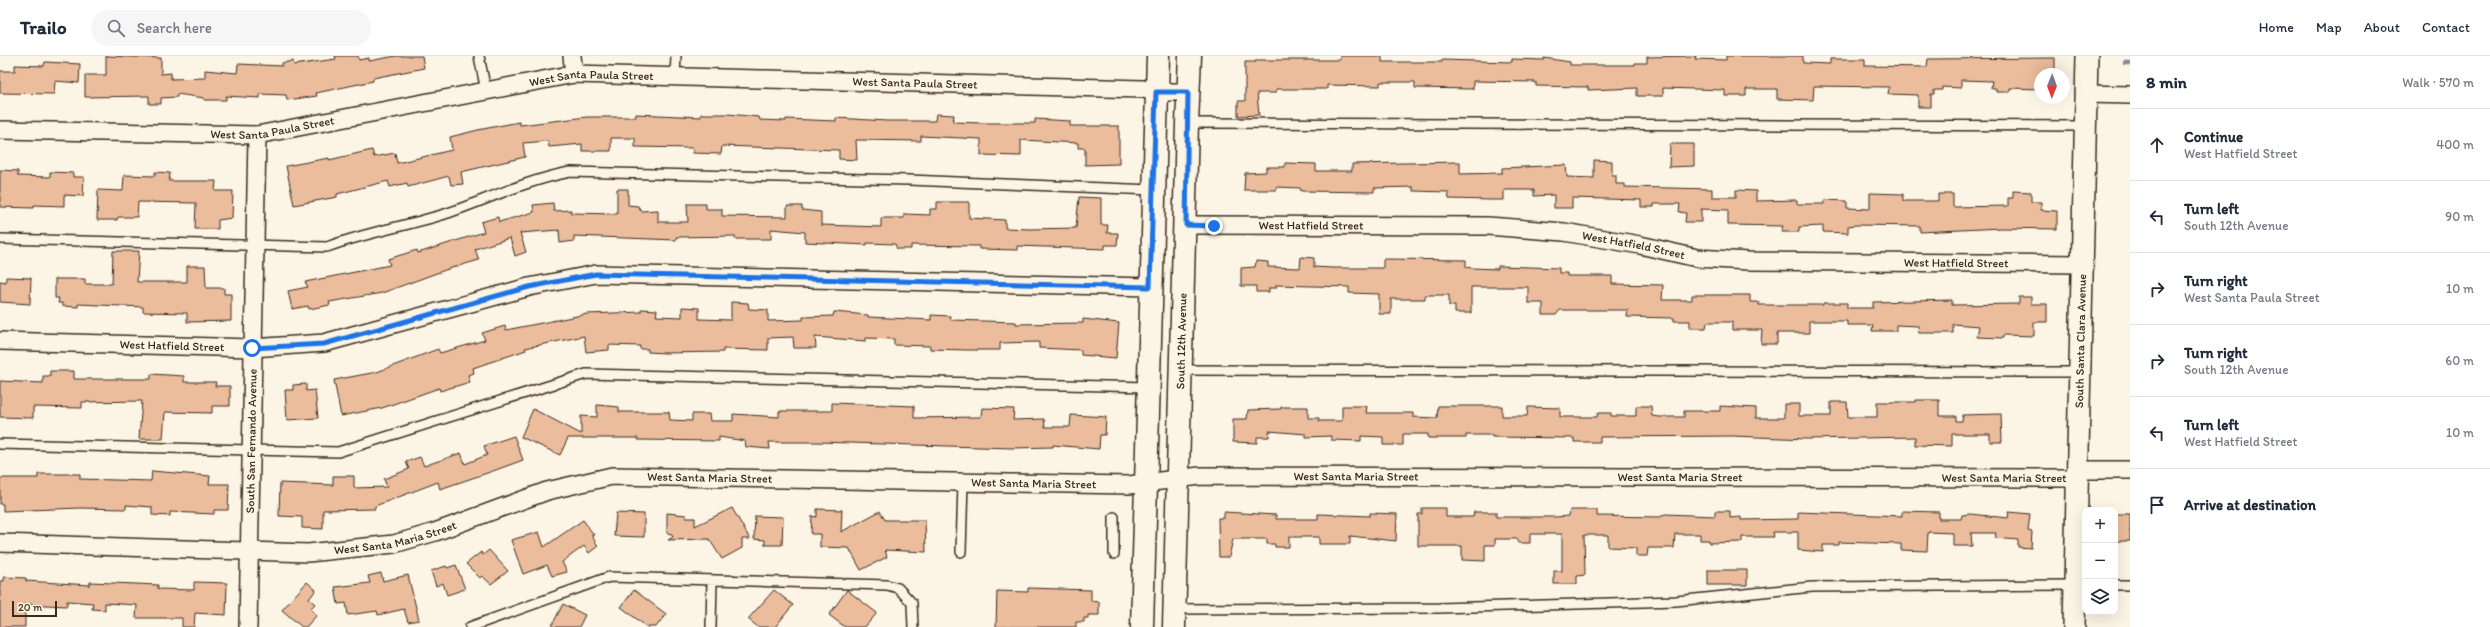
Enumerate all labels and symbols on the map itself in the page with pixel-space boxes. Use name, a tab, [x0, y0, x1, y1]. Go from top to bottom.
street label: West Santa Paula Street	[528, 67, 654, 89]
north arrow	[2034, 68, 2070, 104]
street label: West Santa Paula Street	[852, 74, 978, 92]
street label: West Santa Paula Street	[210, 113, 336, 142]
route end	[1205, 217, 1223, 235]
street label: West Hatfield Street	[1259, 218, 1364, 233]
street label: West Hatfield Street	[1581, 228, 1687, 262]
street label: West Hatfield Street	[1904, 255, 2009, 270]
street label: South Santa Clara Avenue	[2072, 274, 2089, 408]
street label: South 12th Avenue	[1173, 292, 1190, 390]
street label: West Hatfield Street	[119, 337, 225, 354]
route start	[243, 339, 261, 357]
street label: South San Fernando Avenue	[243, 368, 260, 513]
street label: West Santa Maria Street	[1293, 469, 1419, 483]
street label: West Santa Maria Street	[647, 470, 773, 486]
street label: West Santa Maria Street	[1617, 470, 1743, 484]
street label: West Santa Maria Street	[1941, 471, 2067, 485]
street label: West Santa Maria Street	[971, 475, 1097, 491]
street label: West Santa Maria Street	[333, 518, 459, 557]
scale bar	[12, 599, 57, 618]

